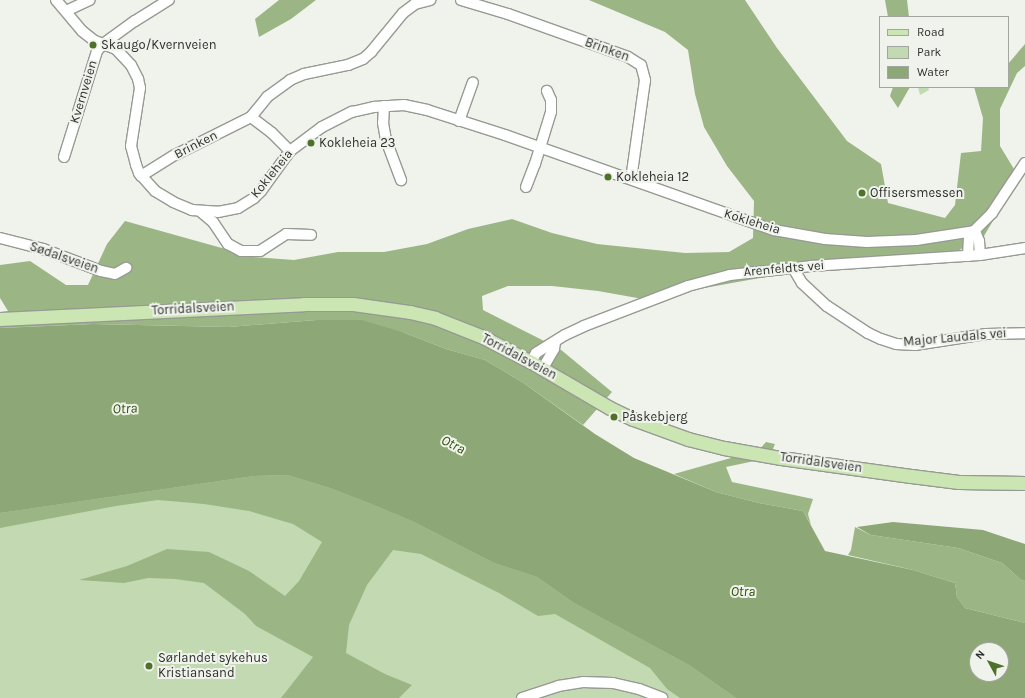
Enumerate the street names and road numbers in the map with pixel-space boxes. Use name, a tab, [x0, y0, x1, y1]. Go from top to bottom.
street label: Brinken	[583, 35, 631, 65]
street label: Kvernveien	[67, 59, 101, 125]
street label: Brinken	[172, 128, 220, 162]
street label: Kokleheia	[248, 146, 296, 202]
street label: Kokleheia	[722, 206, 782, 238]
street label: Sødalsveien	[27, 239, 101, 277]
street label: Arenfeldts vei	[743, 258, 825, 280]
street label: Torridalsveien	[151, 299, 235, 319]
street label: Major Laudals vei	[903, 326, 1007, 350]
street label: Torridalsveien	[479, 331, 559, 383]
street label: Torridalsveien	[779, 450, 863, 476]

